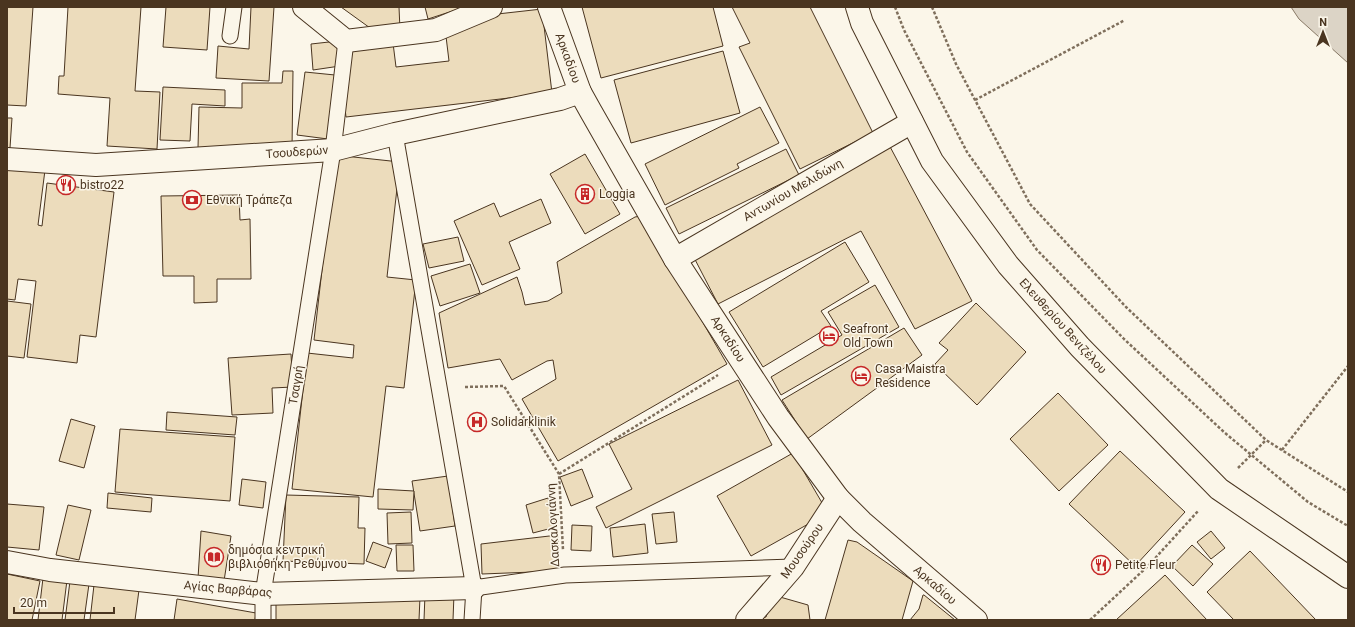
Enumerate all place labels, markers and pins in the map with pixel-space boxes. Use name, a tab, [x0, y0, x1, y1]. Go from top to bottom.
restaurant icon: bistro22	[55, 174, 77, 196]
place label: bistro22	[80, 178, 124, 192]
building icon: Loggia	[574, 183, 596, 205]
place label: Loggia	[599, 187, 635, 201]
bank icon: Εθνική Τράπεζα	[181, 189, 203, 211]
place label: Εθνική Τράπεζα	[206, 193, 292, 207]
place label: Seafront Old Town	[843, 322, 893, 350]
hotel icon: Seafront Old Town	[818, 325, 840, 347]
place label: Casa Maistra Residence	[875, 362, 945, 390]
hotel icon: Casa Maistra Residence	[850, 365, 872, 387]
hospital icon: Solidarklinik	[466, 411, 488, 433]
place label: Solidarklinik	[491, 415, 557, 429]
place label: δημόσια κεντρική βιβλιοθήκη Ρεθύμνου	[228, 543, 347, 571]
library icon: δημόσια κεντρική βιβλιοθήκη Ρεθύμνου	[203, 546, 225, 568]
restaurant icon: Petite Fleur	[1090, 554, 1112, 576]
place label: Petite Fleur	[1115, 558, 1176, 572]

